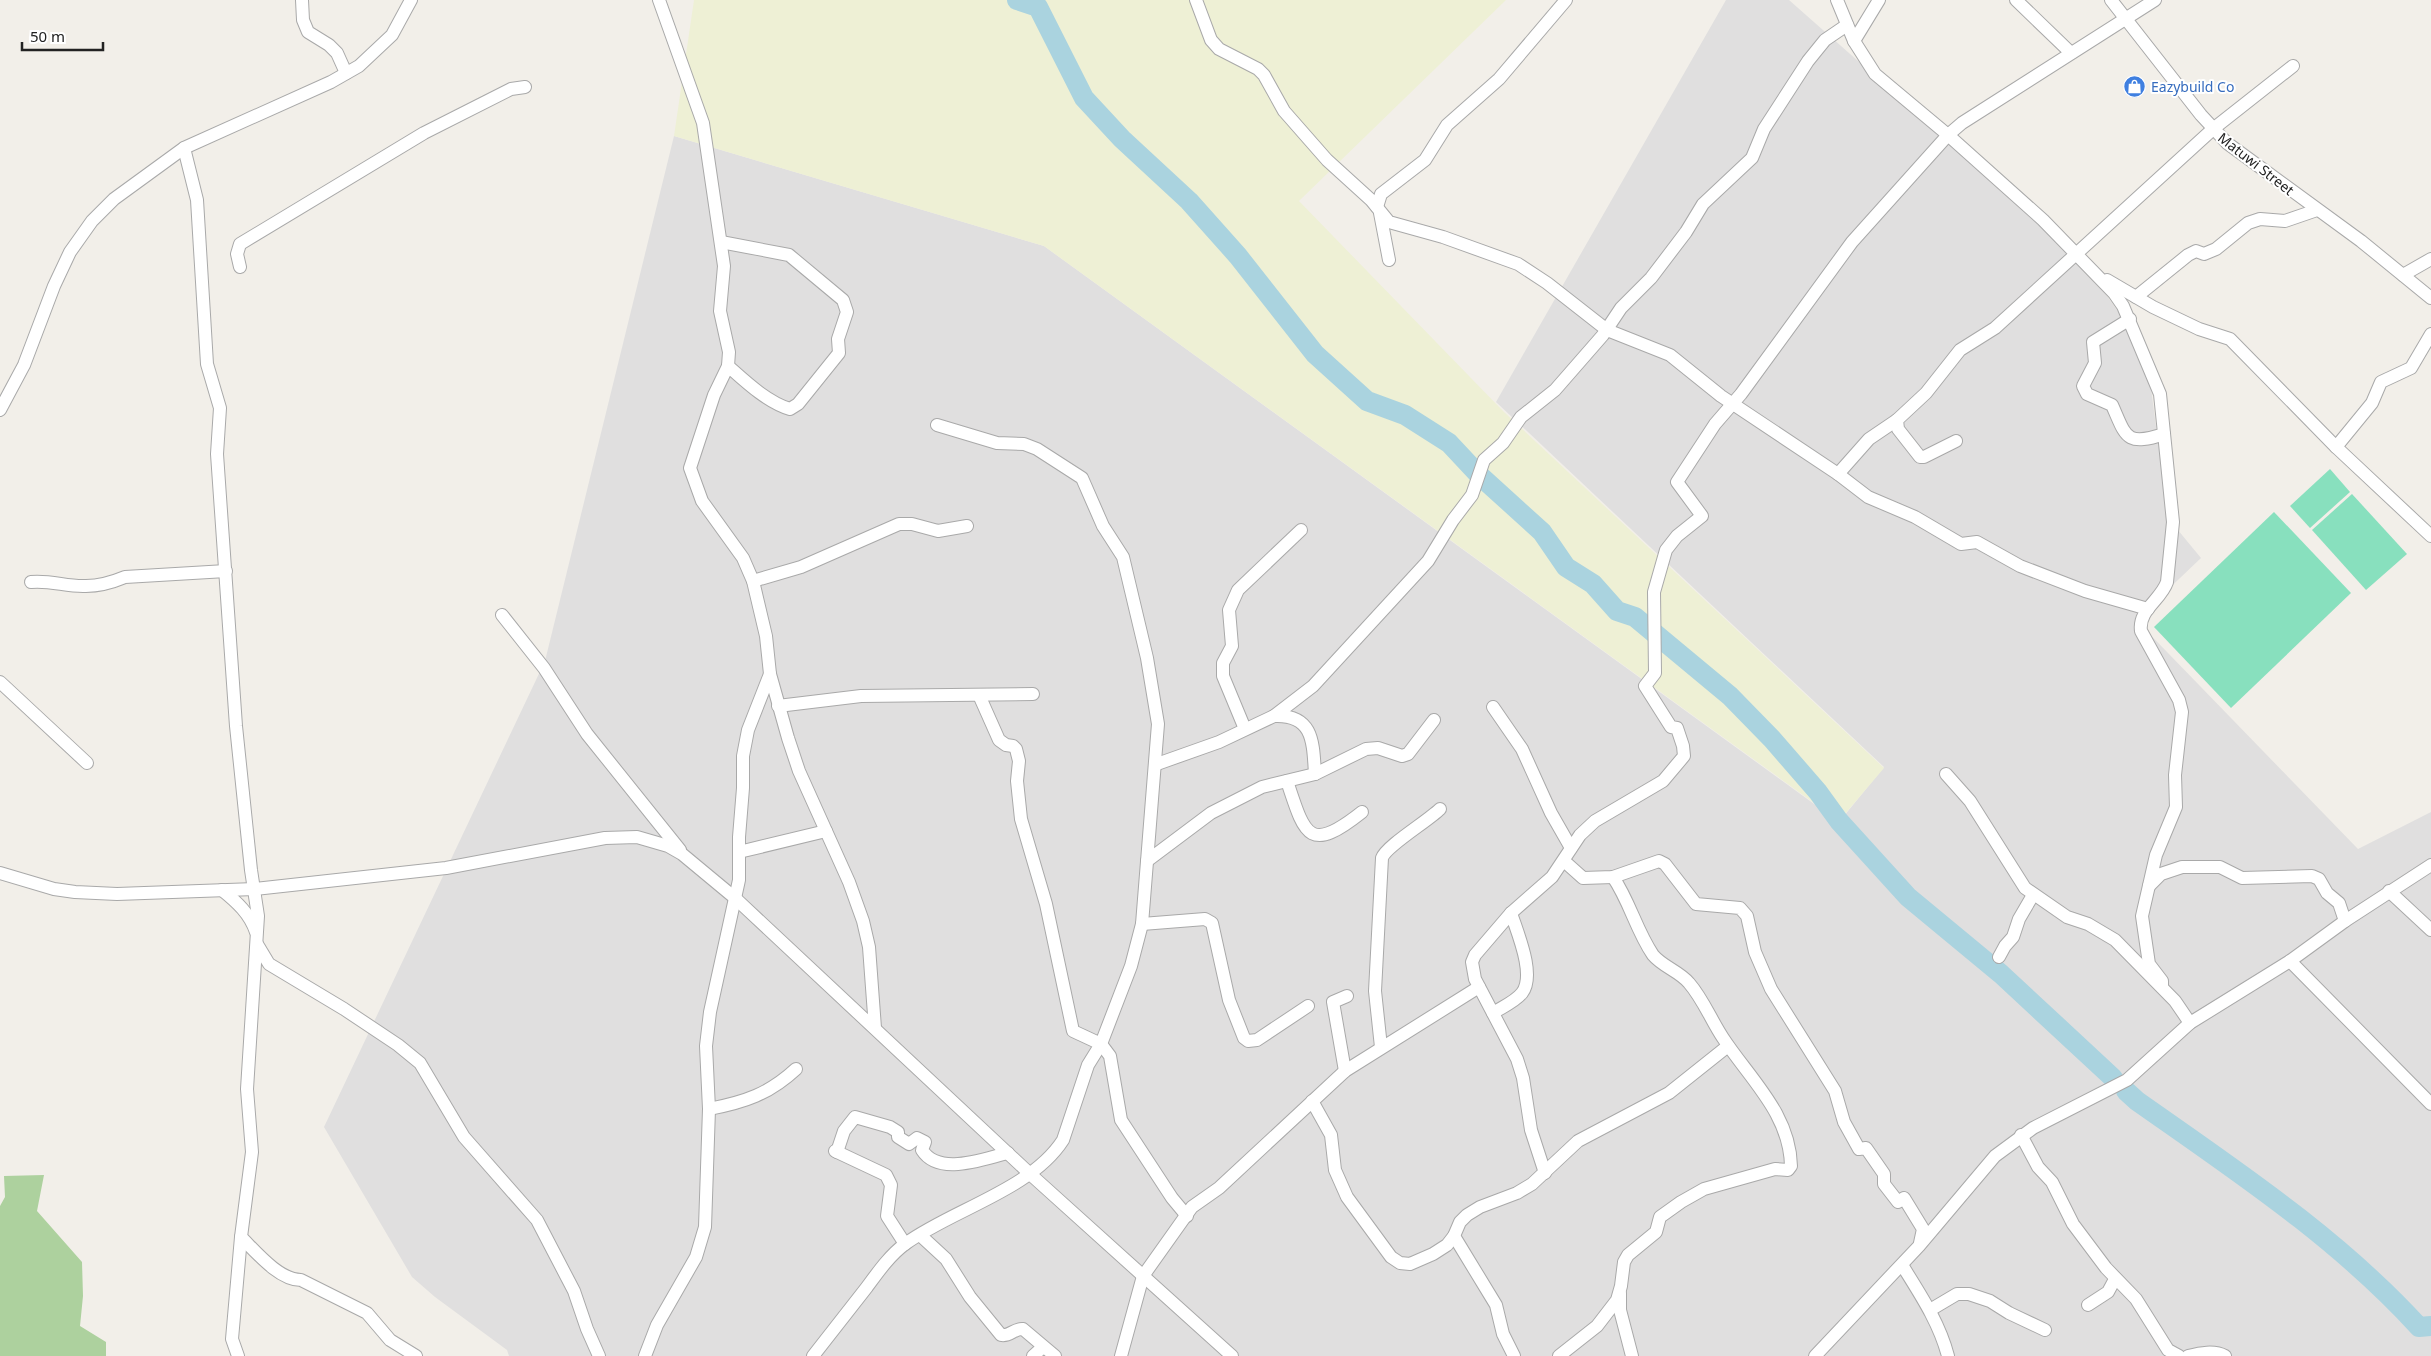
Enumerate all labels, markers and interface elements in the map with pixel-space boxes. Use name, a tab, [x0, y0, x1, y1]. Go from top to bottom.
scale bar	[22, 20, 104, 52]
text: 50 m	[30, 26, 65, 46]
shop icon: Eazybuild Co	[2123, 75, 2147, 99]
place label: Eazybuild Co	[2151, 77, 2234, 96]
street label: Matuwi Street	[2214, 128, 2298, 199]

